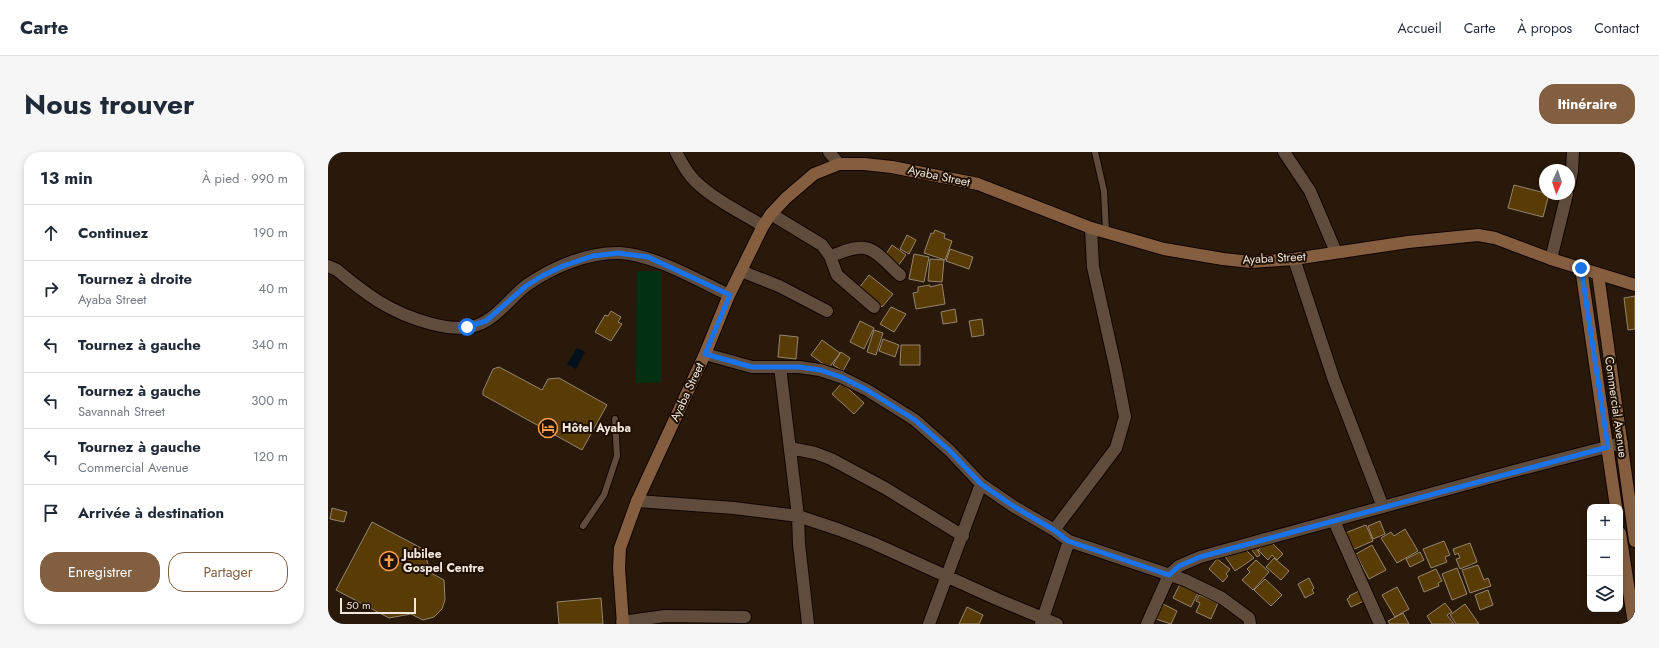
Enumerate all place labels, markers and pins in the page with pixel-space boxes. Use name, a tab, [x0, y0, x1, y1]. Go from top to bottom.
hotel icon: Hôtel Ayaba	[537, 417, 559, 439]
place label: Hôtel Ayaba	[562, 419, 631, 437]
place label: Jubilee Gospel Centre	[401, 545, 484, 577]
church icon: Jubilee Gospel Centre	[378, 550, 400, 572]

